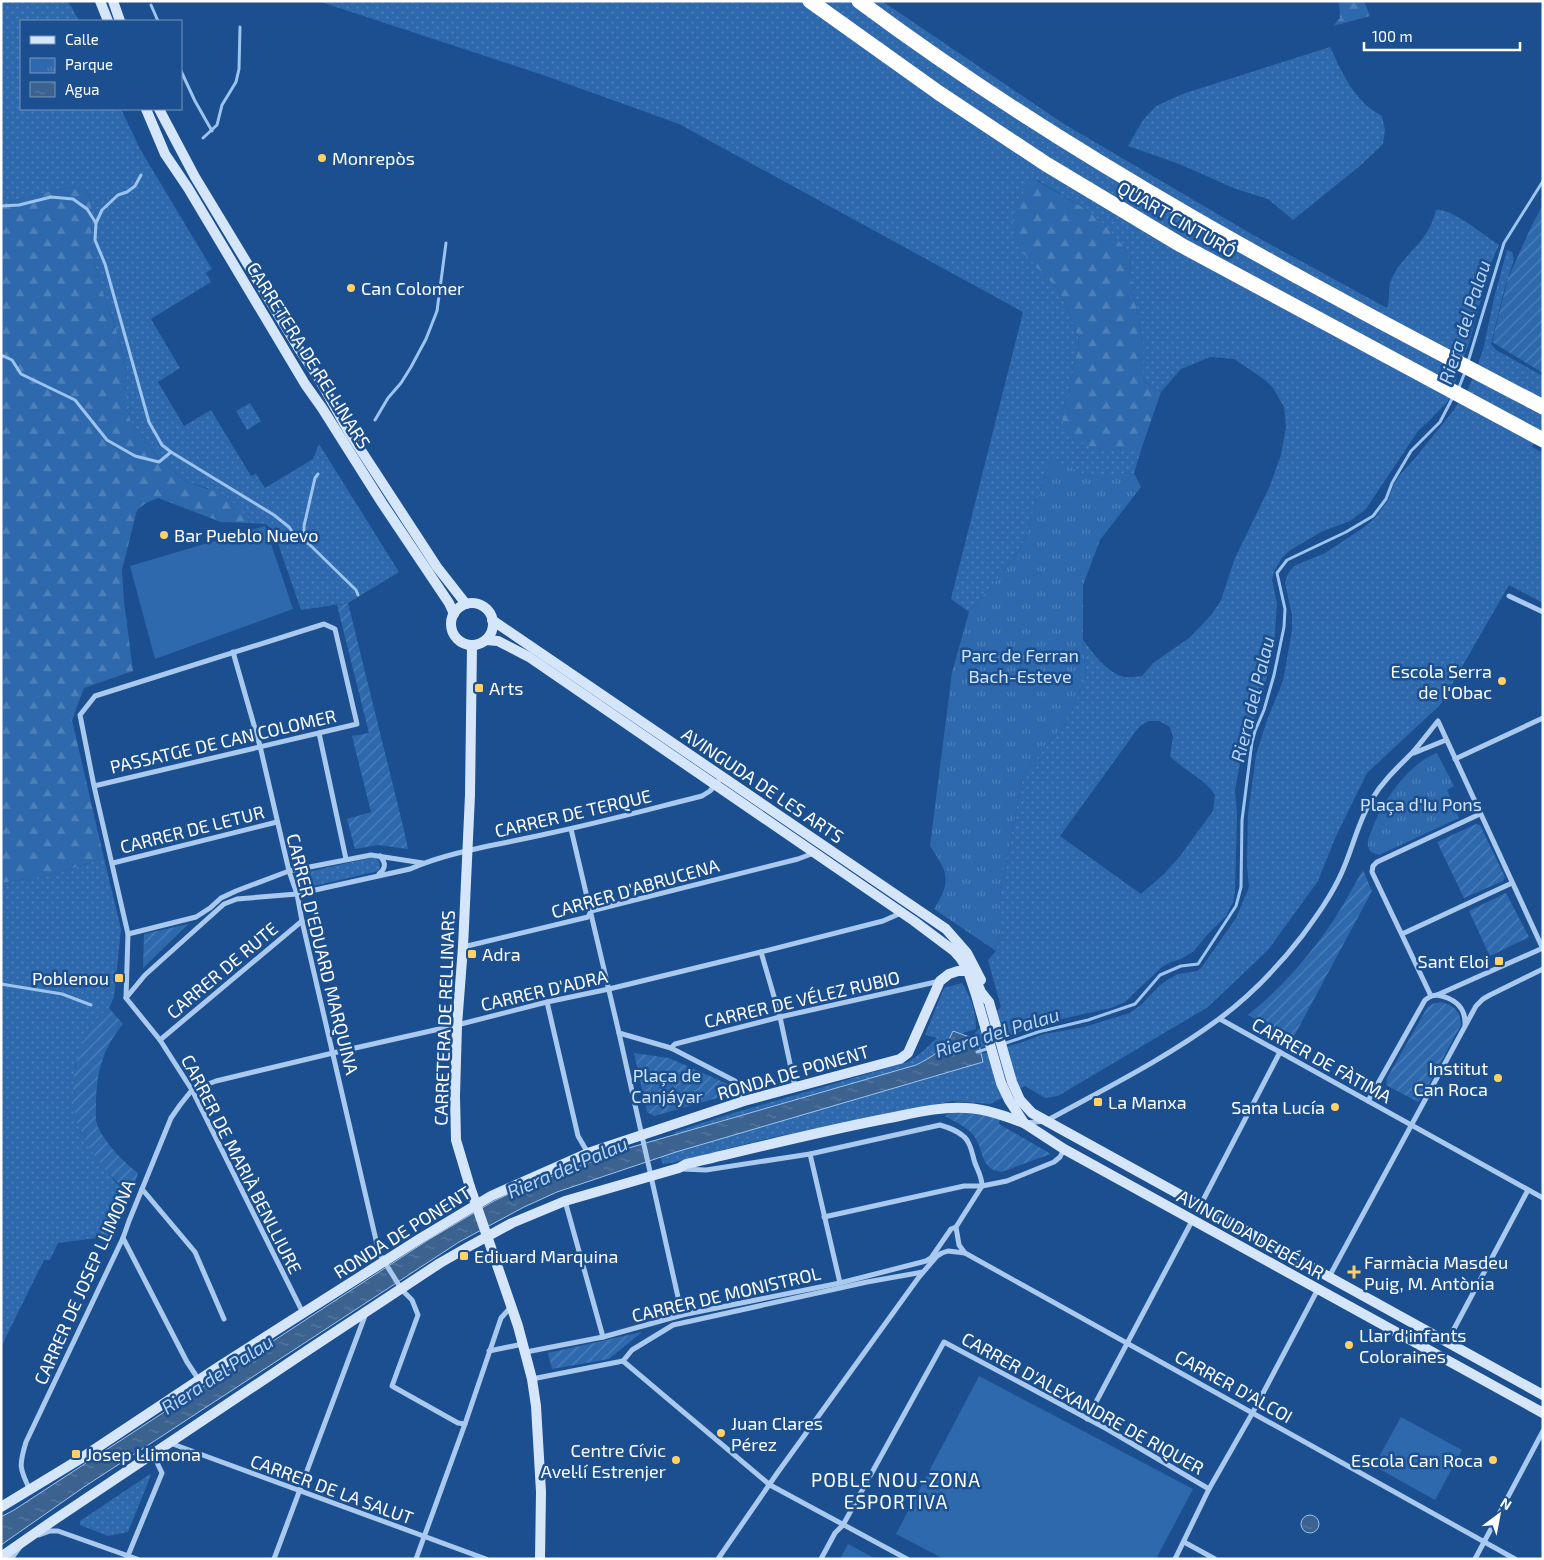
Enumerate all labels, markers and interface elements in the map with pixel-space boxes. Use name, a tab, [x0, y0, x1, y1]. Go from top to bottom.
legend	[20, 20, 182, 110]
scale bar	[1364, 20, 1520, 52]
text: 100 m	[1372, 27, 1413, 45]
text: Calle	[65, 30, 99, 48]
text: Parque	[65, 55, 113, 73]
text: Agua	[65, 80, 100, 98]
place label: Monrepòs	[332, 147, 415, 169]
marker: Monrepòs	[316, 152, 328, 164]
street label: QUART CINTURÓ	[1114, 176, 1240, 262]
water label: Riera del Palau	[1433, 257, 1495, 387]
street label: CARRETERA DE RELLINARS	[242, 258, 376, 452]
place label: Can Colomer	[361, 277, 464, 299]
marker: Can Colomer	[345, 282, 357, 294]
place label: Bar Pueblo Nuevo	[174, 524, 319, 546]
marker: Bar Pueblo Nuevo	[158, 529, 170, 541]
water label: Riera del Palau	[1225, 634, 1279, 764]
park label: Parc de Ferran Bach-Esteve	[961, 644, 1079, 687]
place label: Escola Serra de l'Obac	[1391, 660, 1492, 703]
marker: Escola Serra de l'Obac	[1496, 675, 1508, 687]
place label: Arts	[489, 677, 523, 699]
marker: Arts	[473, 682, 485, 694]
street label: PASSATGE DE CAN COLOMER	[108, 704, 338, 778]
street label: AVINGUDA DE LES ARTS	[678, 723, 848, 847]
street label: CARRER DE TERQUE	[492, 784, 654, 842]
park label: Plaça d'Iu Pons	[1360, 793, 1482, 816]
street label: CARRER DE LETUR	[118, 800, 266, 858]
street label: CARRER D'EDUARD MARQUINA	[282, 831, 364, 1078]
street label: CARRER D'ABRUCENA	[548, 853, 722, 923]
street label: CARRETERA DE RELLINARS	[429, 910, 459, 1126]
street label: CARRER DE RUTE	[162, 917, 282, 1023]
place label: Adra	[482, 943, 521, 965]
marker: Adra	[466, 948, 478, 960]
place label: Sant Eloi	[1418, 950, 1489, 972]
marker: Sant Eloi	[1493, 955, 1505, 967]
street label: CARRER D'ADRA	[478, 965, 610, 1015]
street label: CARRER DE VÉLEZ RUBIO	[702, 966, 902, 1032]
place label: Poblenou	[32, 967, 109, 989]
marker: Poblenou	[113, 972, 125, 984]
water label: Riera del Palau	[932, 1002, 1062, 1062]
street label: CARRER DE FÀTIMA	[1248, 1013, 1396, 1108]
street label: RONDA DE PONENT	[714, 1040, 872, 1104]
street label: CARRER DE MARIÀ BENLLIURE	[177, 1051, 307, 1277]
place label: Institut Can Roca	[1413, 1057, 1488, 1100]
park label: Plaça de Canjáyar	[631, 1064, 703, 1107]
marker: Institut Can Roca	[1492, 1072, 1504, 1084]
place label: La Manxa	[1108, 1091, 1187, 1113]
marker: La Manxa	[1092, 1096, 1104, 1108]
place label: Santa Lucía	[1231, 1096, 1325, 1118]
marker: Santa Lucía	[1329, 1101, 1341, 1113]
water label: Riera del Palau	[503, 1131, 631, 1203]
street label: CARRER DE JOSEP LLIMONA	[29, 1175, 140, 1388]
street label: RONDA DE PONENT	[330, 1181, 475, 1283]
street label: AVINGUDA DE BÉJAR	[1174, 1184, 1328, 1284]
place label: Ediuard Marquina	[474, 1245, 618, 1267]
marker: Ediuard Marquina	[458, 1250, 470, 1262]
place label: Farmàcia Masdeu Puig, M. Antònia	[1364, 1251, 1508, 1294]
street label: CARRER DE MONISTROL	[629, 1262, 823, 1326]
marker: Farmàcia Masdeu Puig, M. Antònia	[1348, 1266, 1360, 1278]
place label: Llar d'infants Coloraines	[1359, 1324, 1467, 1367]
street label: CARRER D'ALEXANDRE DE RIQUER	[958, 1327, 1208, 1479]
water label: Riera del Palau	[157, 1329, 277, 1419]
marker: Llar d'infants Coloraines	[1343, 1339, 1355, 1351]
street label: CARRER D'ALCOI	[1171, 1345, 1297, 1427]
place label: Juan Clares Pérez	[731, 1412, 823, 1455]
marker: Juan Clares Pérez	[715, 1427, 727, 1439]
place label: Centre Cívic Avel·lí Estrenjer	[541, 1439, 666, 1482]
place label: Josep Llimona	[86, 1443, 201, 1465]
marker: Josep Llimona	[70, 1448, 82, 1460]
street label: CARRER DE LA SALUT	[248, 1449, 417, 1529]
place label: Escola Can Roca	[1351, 1449, 1483, 1471]
marker: Centre Cívic Avel·lí Estrenjer	[670, 1454, 682, 1466]
marker: Escola Can Roca	[1487, 1454, 1499, 1466]
district label: POBLE NOU-ZONA ESPORTIVA	[811, 1468, 981, 1513]
north arrow	[1474, 1490, 1524, 1540]
text: N	[1497, 1494, 1515, 1513]

